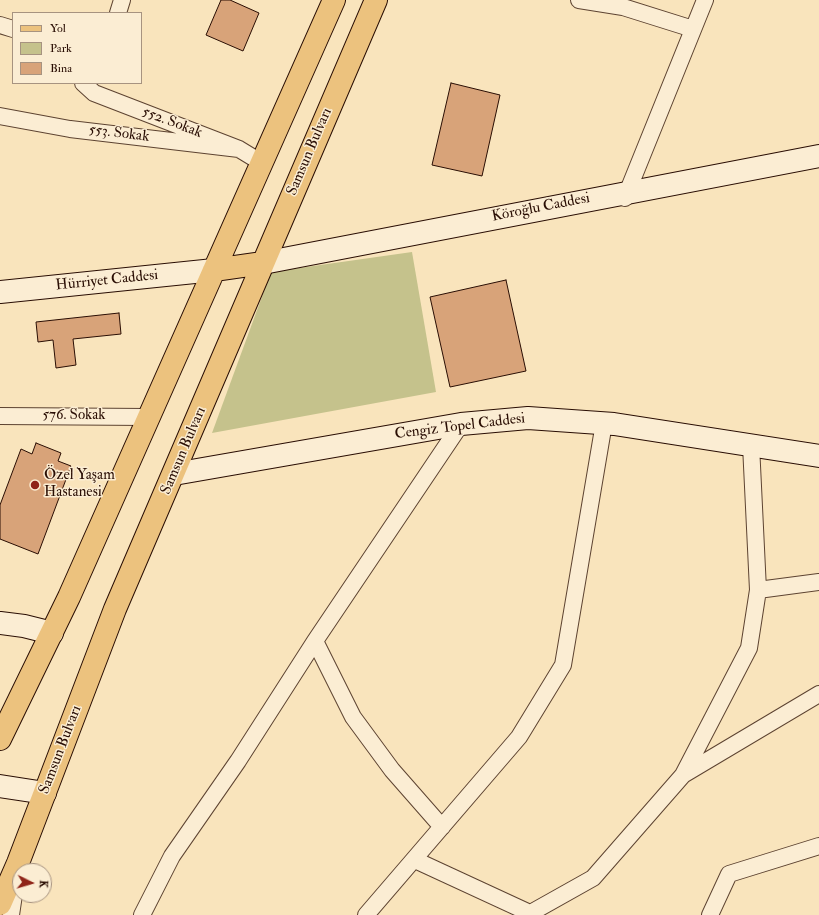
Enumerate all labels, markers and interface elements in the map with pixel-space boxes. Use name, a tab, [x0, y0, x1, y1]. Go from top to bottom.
legend	[12, 12, 142, 84]
text: Yol	[50, 21, 66, 36]
text: Park	[50, 41, 72, 56]
text: Bina	[50, 61, 72, 76]
street label: 552. Sokak	[140, 103, 204, 143]
street label: Samsun Bulvarı	[283, 105, 337, 199]
street label: 553. Sokak	[88, 121, 150, 147]
street label: Köroğlu Caddesi	[490, 190, 592, 226]
street label: Hürriyet Caddesi	[55, 267, 159, 295]
street label: Samsun Bulvarı	[157, 404, 211, 498]
street label: 576. Sokak	[42, 407, 106, 425]
street label: Cengiz Topel Caddesi	[394, 410, 526, 444]
place label: Özel Yaşam Hastanesi	[44, 467, 115, 502]
marker: Özel Yaşam Hastanesi	[29, 479, 41, 491]
street label: Samsun Bulvarı	[36, 703, 86, 797]
north arrow	[12, 863, 52, 903]
text: K	[37, 880, 50, 888]

